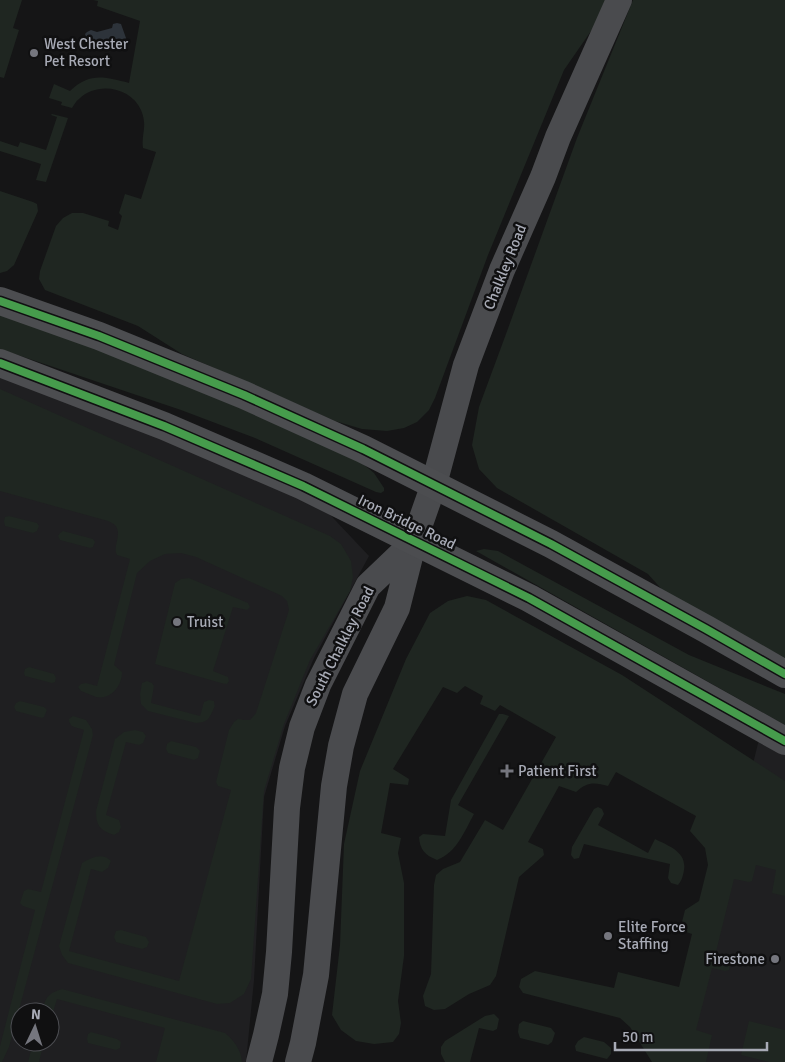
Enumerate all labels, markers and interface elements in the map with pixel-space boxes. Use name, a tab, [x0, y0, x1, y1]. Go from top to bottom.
place label: West Chester Pet Resort	[44, 35, 129, 70]
marker: West Chester Pet Resort	[28, 47, 40, 59]
street label: Chalkley Road	[480, 222, 530, 312]
street label: Iron Bridge Road	[355, 491, 459, 553]
street label: South Chalkley Road	[302, 583, 378, 709]
place label: Truist	[187, 613, 223, 631]
marker: Truist	[171, 616, 183, 628]
place label: Patient First	[518, 762, 597, 780]
marker: Patient First	[500, 764, 514, 778]
place label: Elite Force Staffing	[618, 918, 686, 953]
marker: Elite Force Staffing	[602, 930, 614, 942]
place label: Firestone	[705, 950, 765, 968]
marker: Firestone	[769, 953, 781, 965]
north arrow	[10, 1002, 60, 1052]
text: N	[30, 1006, 41, 1023]
scale bar	[615, 1020, 768, 1052]
text: 50 m	[622, 1028, 653, 1046]

